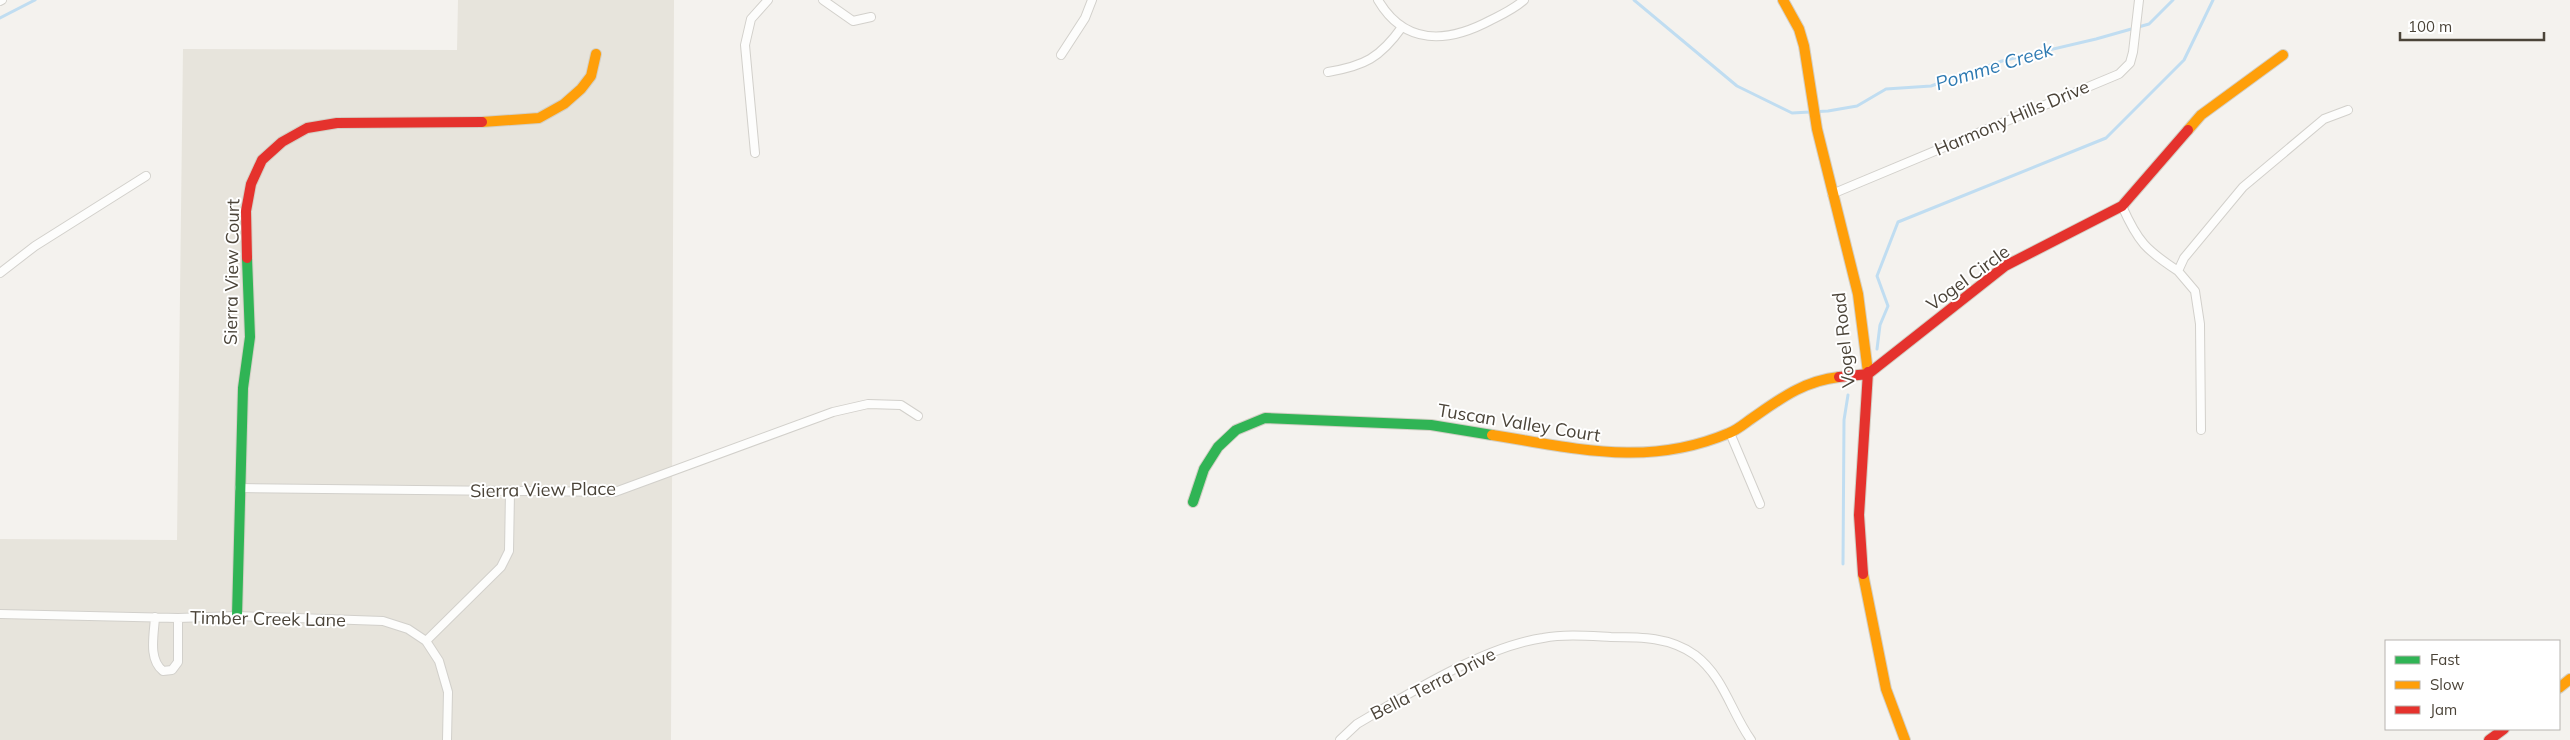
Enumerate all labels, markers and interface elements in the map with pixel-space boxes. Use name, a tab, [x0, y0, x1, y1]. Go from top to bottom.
scale bar	[2400, 10, 2544, 42]
text: 100 m	[2408, 17, 2452, 36]
water label: Pomme Creek	[1932, 36, 2057, 95]
street label: Harmony Hills Drive	[1931, 75, 2093, 160]
street label: Sierra View Court	[219, 199, 244, 345]
street label: Vogel Circle	[1922, 240, 2014, 316]
street label: Vogel Road	[1827, 291, 1860, 389]
street label: Tuscan Valley Court	[1436, 398, 1602, 447]
street label: Sierra View Place	[470, 477, 616, 502]
street label: Timber Creek Lane	[190, 606, 346, 631]
legend	[2385, 640, 2560, 730]
street label: Bella Terra Drive	[1366, 642, 1499, 725]
text: Fast	[2430, 650, 2460, 669]
text: Slow	[2430, 675, 2464, 694]
text: Jam	[2430, 700, 2457, 719]

